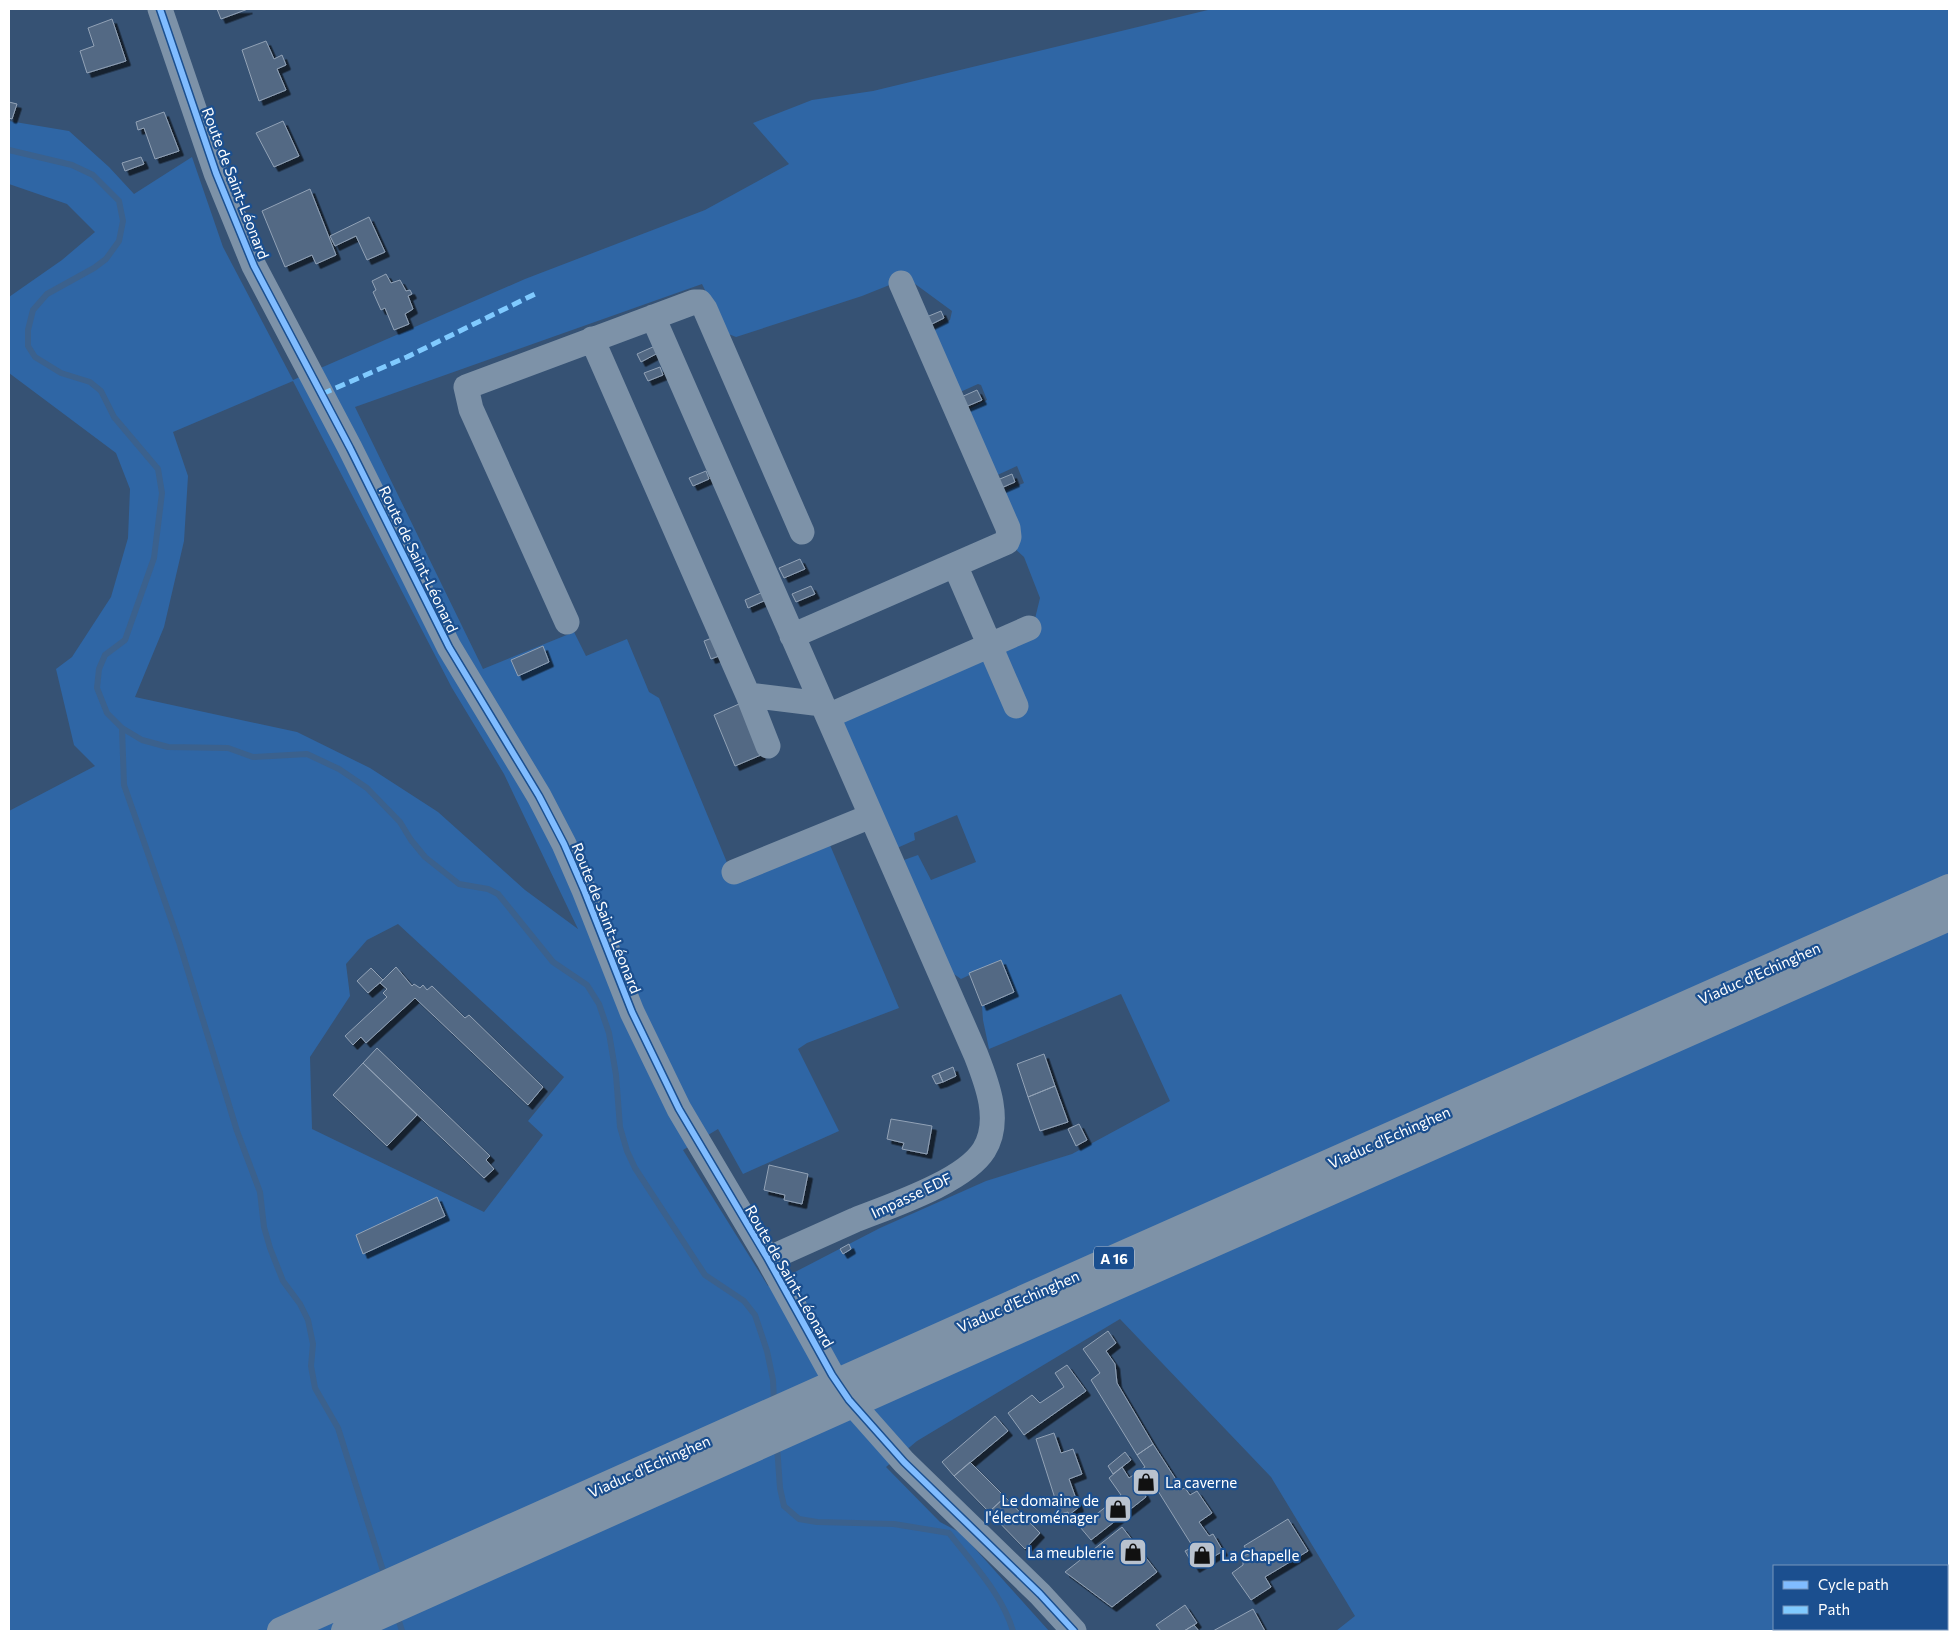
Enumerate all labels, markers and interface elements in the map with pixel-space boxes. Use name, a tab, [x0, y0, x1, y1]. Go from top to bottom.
street label: Route de Saint-Léonard	[199, 105, 273, 261]
street label: Route de Saint-Léonard	[376, 483, 462, 635]
street label: Route de Saint-Léonard	[568, 840, 646, 996]
street label: Viaduc d'Echinghen	[1695, 938, 1823, 1008]
street label: Viaduc d'Echinghen	[1325, 1102, 1453, 1172]
street label: Impasse EDF	[868, 1168, 954, 1222]
street label: Route de Saint-Léonard	[742, 1202, 838, 1350]
road number: A 16	[1094, 1246, 1134, 1270]
street label: Viaduc d'Echinghen	[954, 1266, 1082, 1336]
street label: Viaduc d'Echinghen	[585, 1431, 713, 1501]
shop icon: La caverne	[1131, 1467, 1161, 1497]
place label: La caverne	[1165, 1473, 1237, 1491]
place label: Le domaine de l'électroménager	[985, 1491, 1099, 1526]
shop icon: Le domaine de l'électroménager	[1103, 1494, 1133, 1524]
shop icon: La meublerie	[1118, 1537, 1148, 1567]
shop icon: La Chapelle	[1187, 1540, 1217, 1570]
place label: La meublerie	[1027, 1543, 1114, 1561]
place label: La Chapelle	[1221, 1546, 1299, 1564]
legend	[1773, 1565, 1948, 1630]
text: Cycle path	[1818, 1575, 1889, 1593]
text: Path	[1818, 1600, 1850, 1618]

